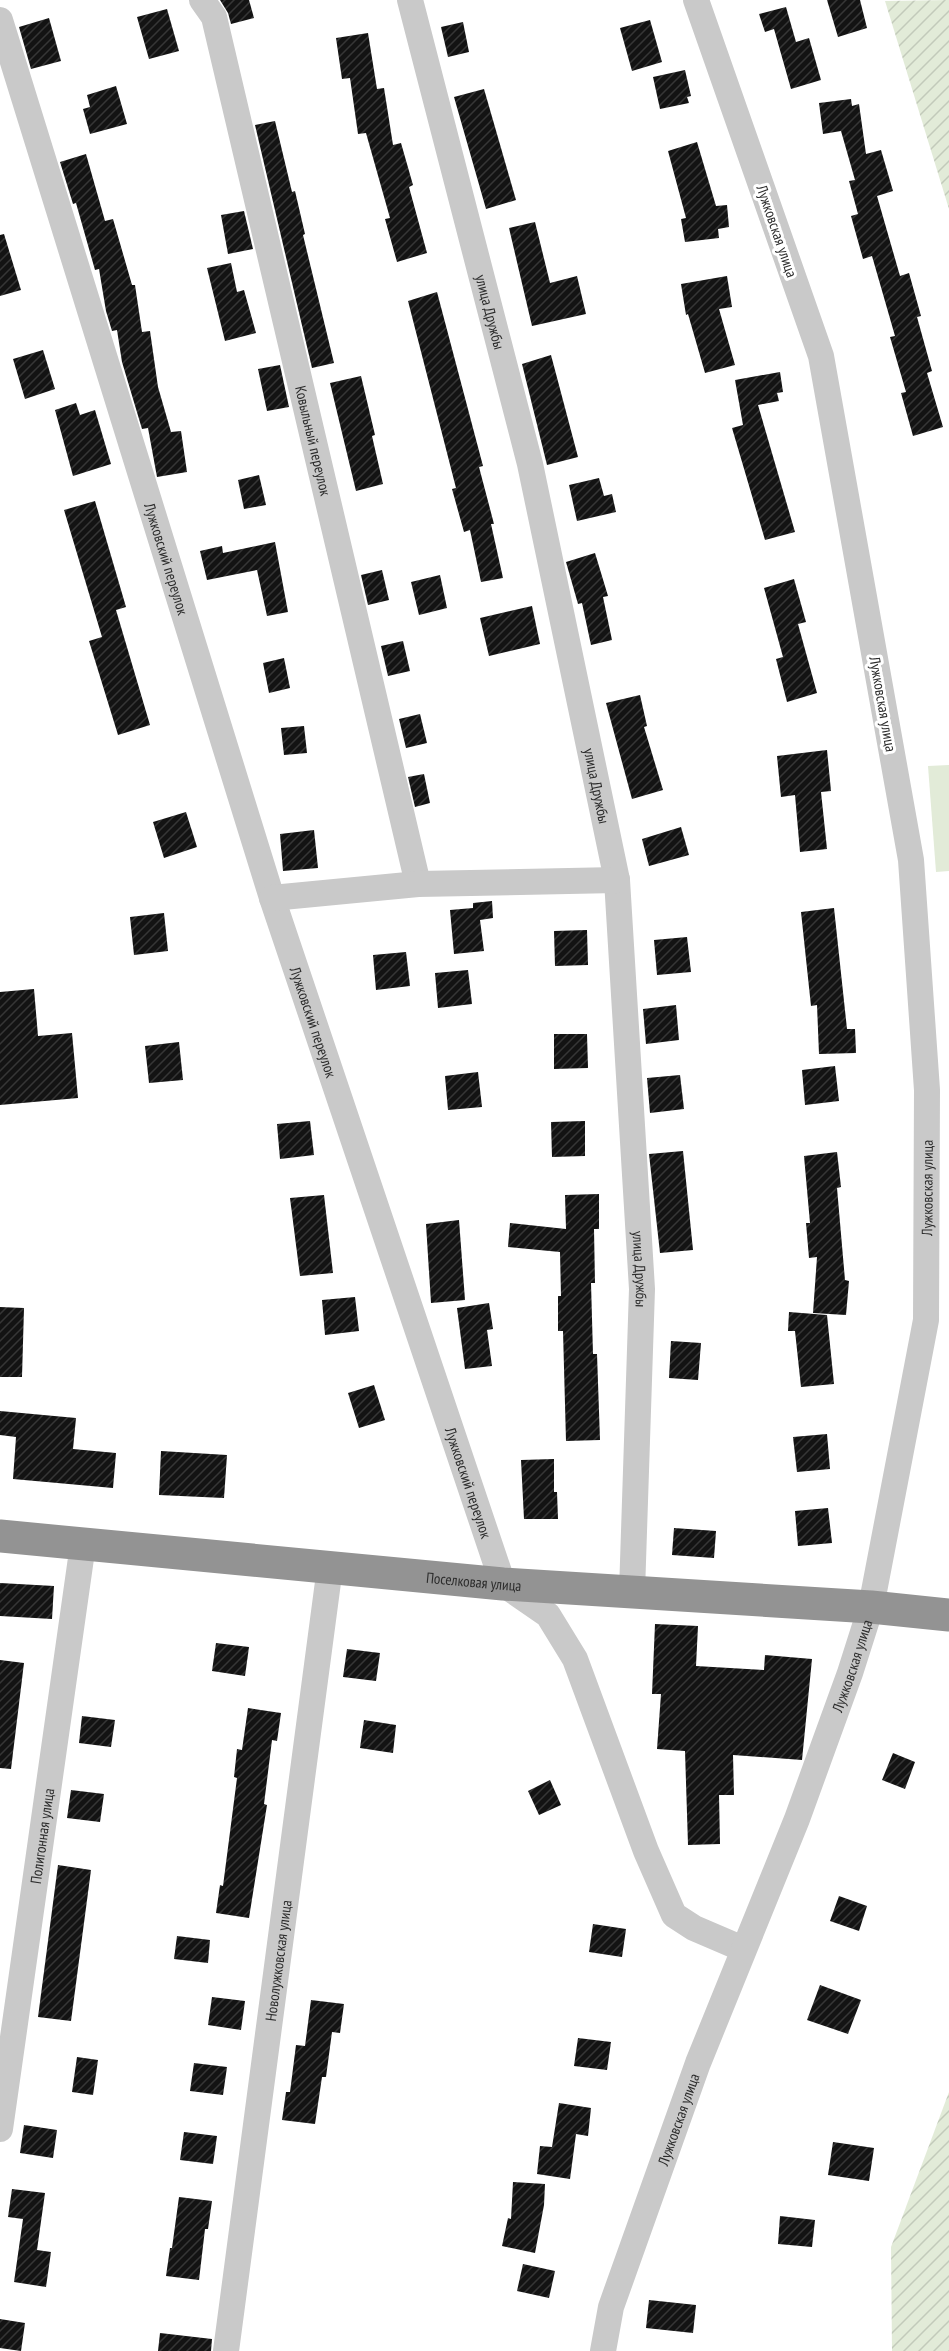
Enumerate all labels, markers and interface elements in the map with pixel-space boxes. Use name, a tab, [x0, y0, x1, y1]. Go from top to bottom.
street label: Лужковская улица	[752, 181, 802, 280]
street label: улица Дружбы	[472, 272, 509, 351]
street label: Ковыльный переулок	[292, 384, 336, 498]
street label: Лужковский переулок	[140, 500, 193, 617]
street label: Лужковская улица	[865, 654, 901, 753]
street label: улица Дружбы	[580, 746, 614, 825]
street label: Лужковский переулок	[286, 963, 341, 1080]
street label: Лужковская улица	[917, 1140, 936, 1237]
street label: улица Дружбы	[629, 1230, 652, 1308]
street label: Лужковский переулок	[441, 1424, 496, 1541]
street label: Поселковая улица	[425, 1567, 522, 1595]
street label: Лужковская улица	[827, 1617, 876, 1715]
street label: Полигонная улица	[25, 1787, 58, 1885]
street label: Новолужковская улица	[260, 1899, 295, 2022]
street label: Лужковская улица	[652, 2071, 703, 2169]

